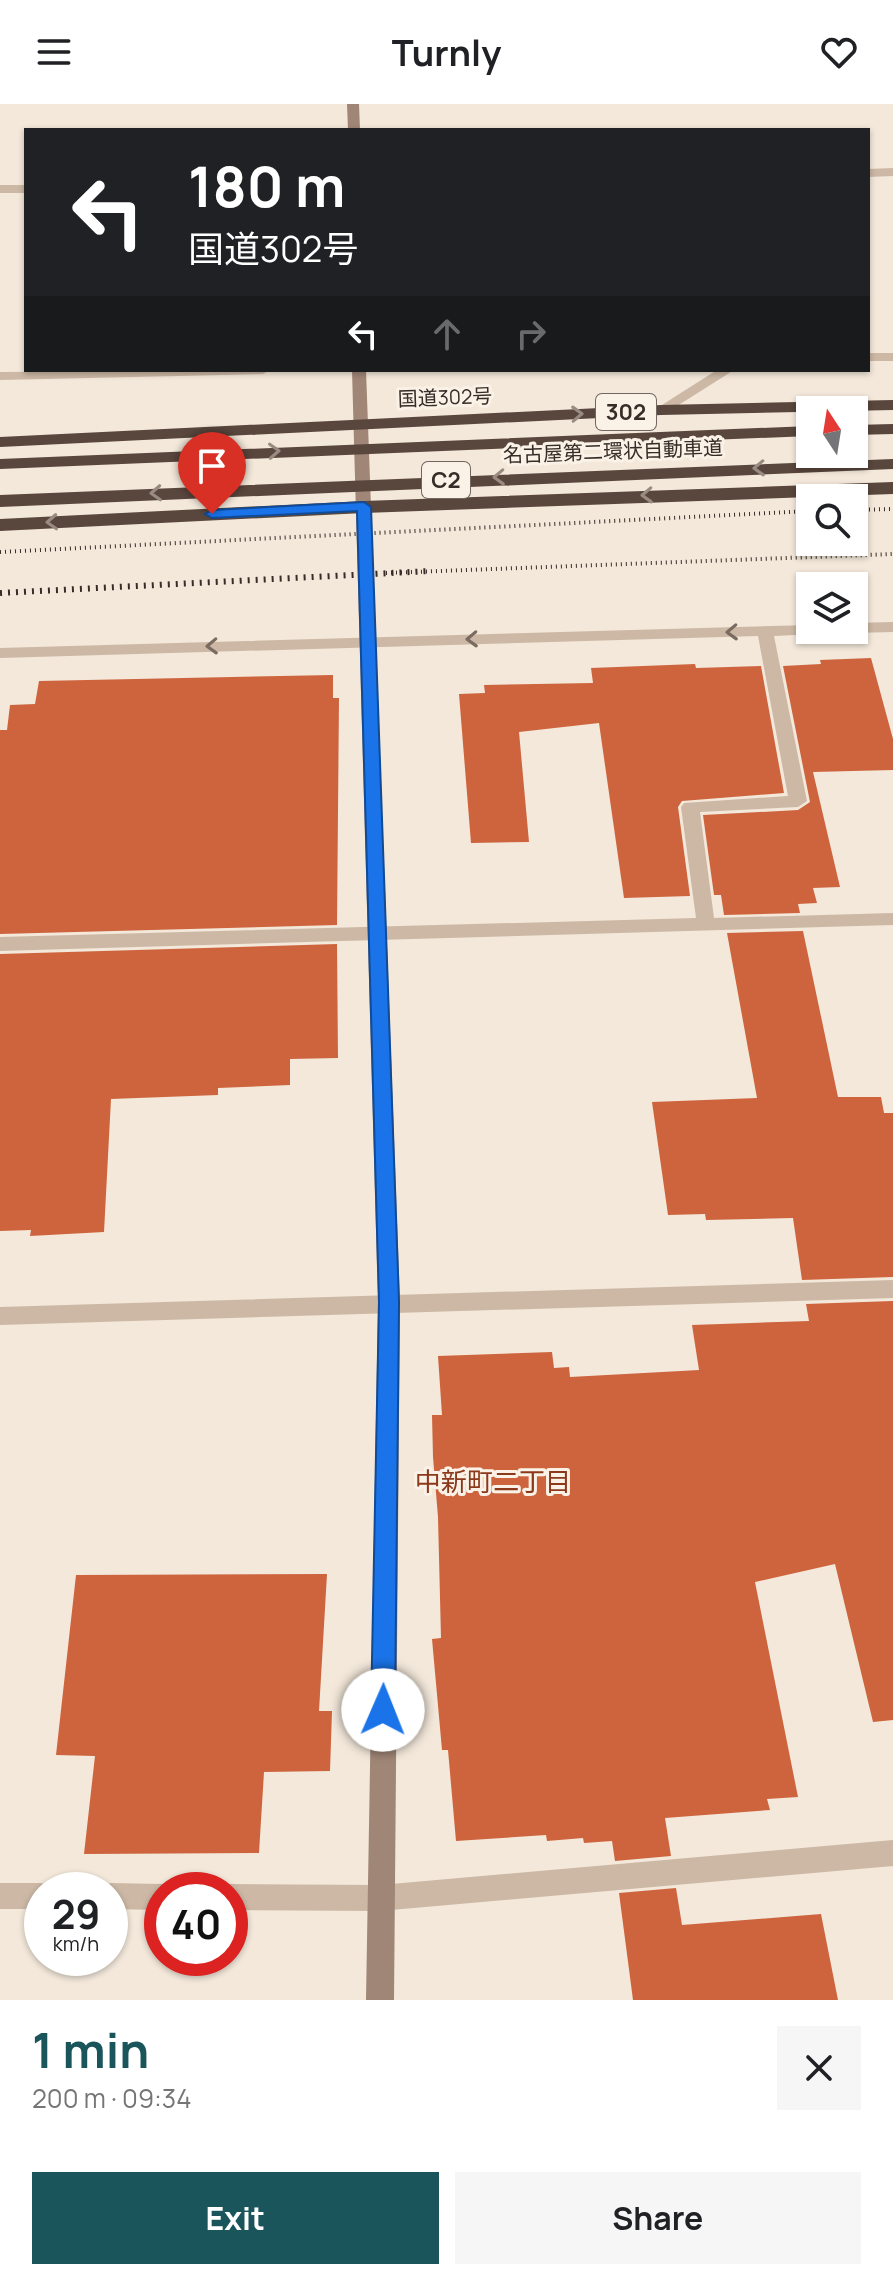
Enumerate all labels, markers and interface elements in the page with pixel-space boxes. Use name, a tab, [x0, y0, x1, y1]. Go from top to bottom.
text: Turnly	[392, 28, 501, 77]
icon: menu	[32, 30, 76, 74]
icon: heart	[817, 30, 861, 74]
text: 180 m	[188, 147, 345, 224]
icon: left	[56, 160, 160, 264]
text: 国道302号	[188, 224, 358, 273]
icon: left	[341, 312, 385, 356]
icon: ahead	[425, 312, 469, 356]
icon: right	[509, 312, 553, 356]
street label: 国道302号	[397, 382, 493, 412]
road number: 302	[596, 394, 656, 430]
north arrow	[796, 396, 868, 468]
map controls	[796, 396, 868, 644]
one-way arrow	[571, 405, 584, 422]
pin	[178, 432, 246, 514]
street label: 名古屋第二環状自動車道	[503, 434, 723, 468]
one-way arrow	[268, 443, 281, 460]
icon: arrive	[190, 444, 234, 488]
one-way arrow	[752, 460, 765, 477]
road number: C2	[422, 462, 470, 498]
one-way arrow	[492, 469, 505, 486]
one-way arrow	[149, 484, 162, 501]
button: search	[796, 484, 868, 556]
one-way arrow	[640, 487, 653, 504]
one-way arrow	[45, 513, 58, 530]
button: layers	[796, 572, 868, 644]
one-way arrow	[725, 623, 738, 640]
one-way arrow	[465, 630, 478, 647]
one-way arrow	[205, 638, 218, 655]
district label: 中新町二丁目	[415, 1463, 571, 1499]
position arrow	[341, 1668, 425, 1752]
speed limit sign: 40	[144, 1872, 248, 1976]
text: 29	[52, 1886, 100, 1941]
text: km/h	[53, 1930, 99, 1957]
text: 1 min	[32, 2017, 149, 2082]
button: close	[777, 2026, 861, 2110]
text: 200 m · 09:34	[32, 2080, 192, 2116]
button: Exit	[32, 2172, 439, 2264]
button: Share	[455, 2172, 861, 2264]

